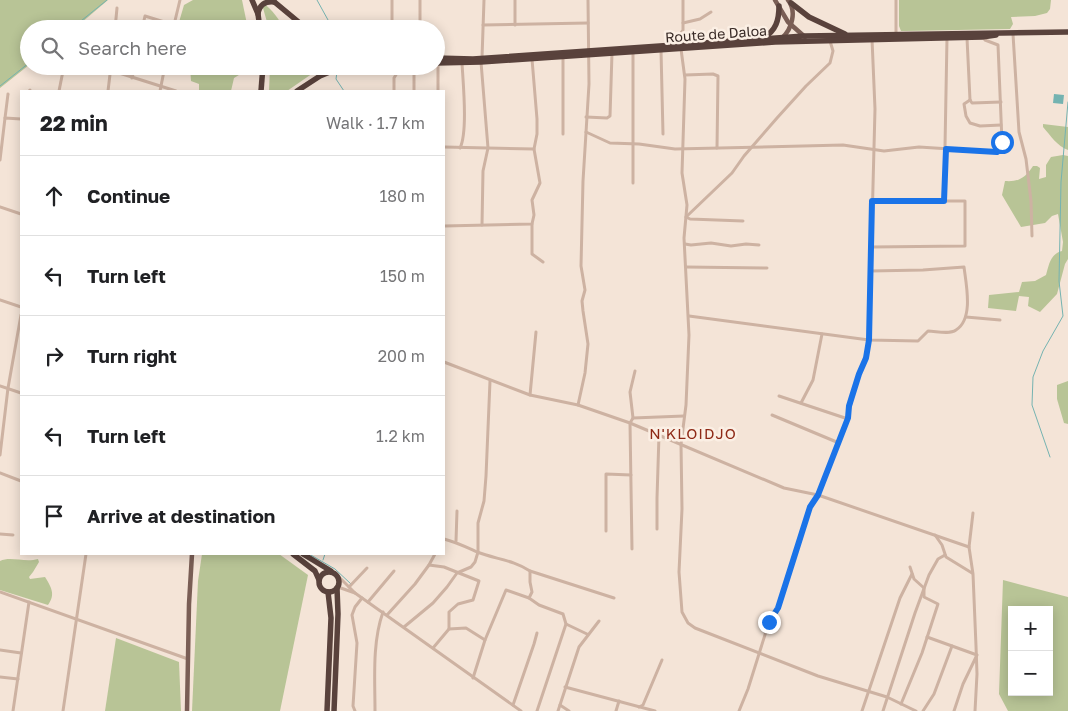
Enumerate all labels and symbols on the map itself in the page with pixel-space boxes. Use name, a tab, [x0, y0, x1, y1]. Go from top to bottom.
street label: Route de Daloa	[664, 21, 767, 46]
route start	[991, 131, 1014, 154]
district label: N'KLOIDJO	[649, 424, 737, 442]
route end	[758, 611, 781, 634]

